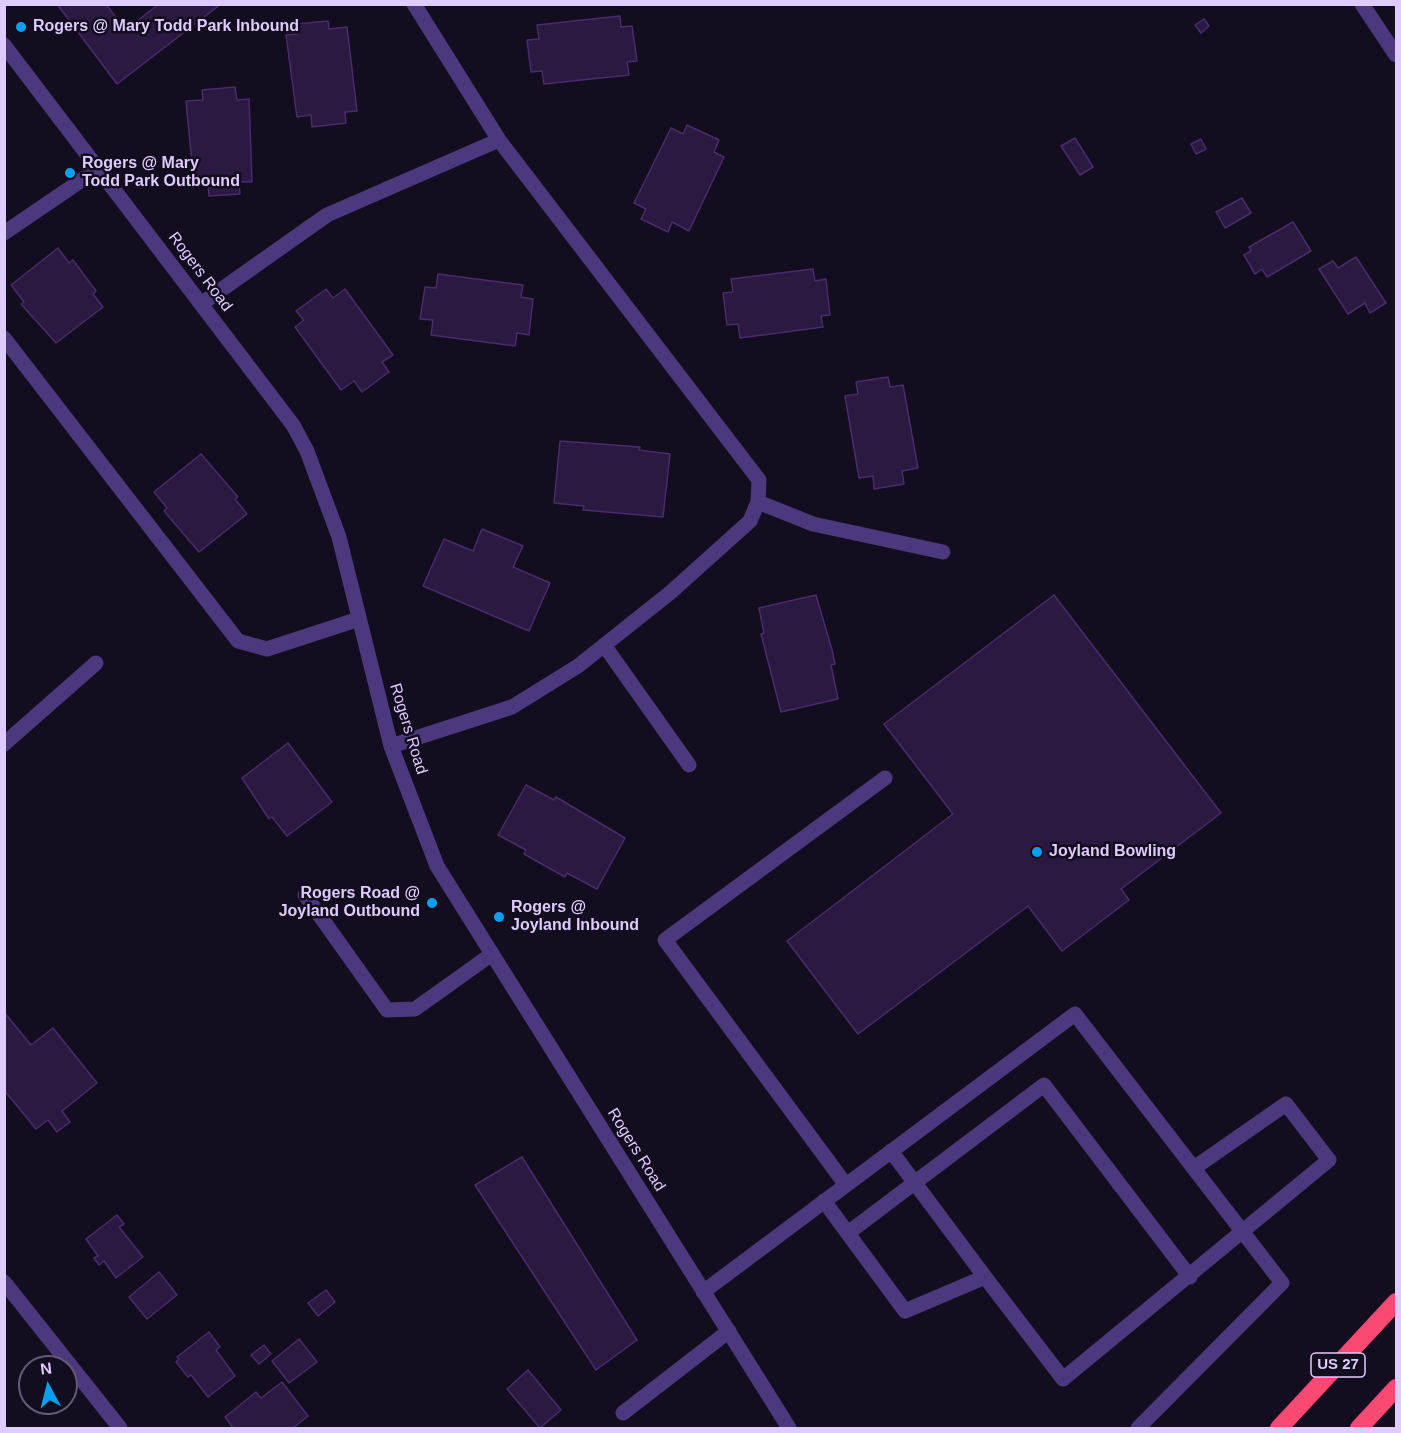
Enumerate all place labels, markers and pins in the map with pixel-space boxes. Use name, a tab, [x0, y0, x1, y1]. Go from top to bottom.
place label: Rogers @ Mary Todd Park Inbound	[33, 17, 299, 37]
marker: Rogers @ Mary Todd Park Inbound	[14, 20, 28, 34]
place label: Rogers @ Mary Todd Park Outbound	[82, 154, 240, 192]
marker: Rogers @ Mary Todd Park Outbound	[63, 166, 77, 180]
place label: Joyland Bowling	[1049, 842, 1176, 862]
marker: Joyland Bowling	[1030, 845, 1044, 859]
place label: Rogers Road @ Joyland Outbound	[279, 884, 420, 922]
marker: Rogers Road @ Joyland Outbound	[425, 896, 439, 910]
place label: Rogers @ Joyland Inbound	[511, 898, 639, 936]
marker: Rogers @ Joyland Inbound	[492, 910, 506, 924]

